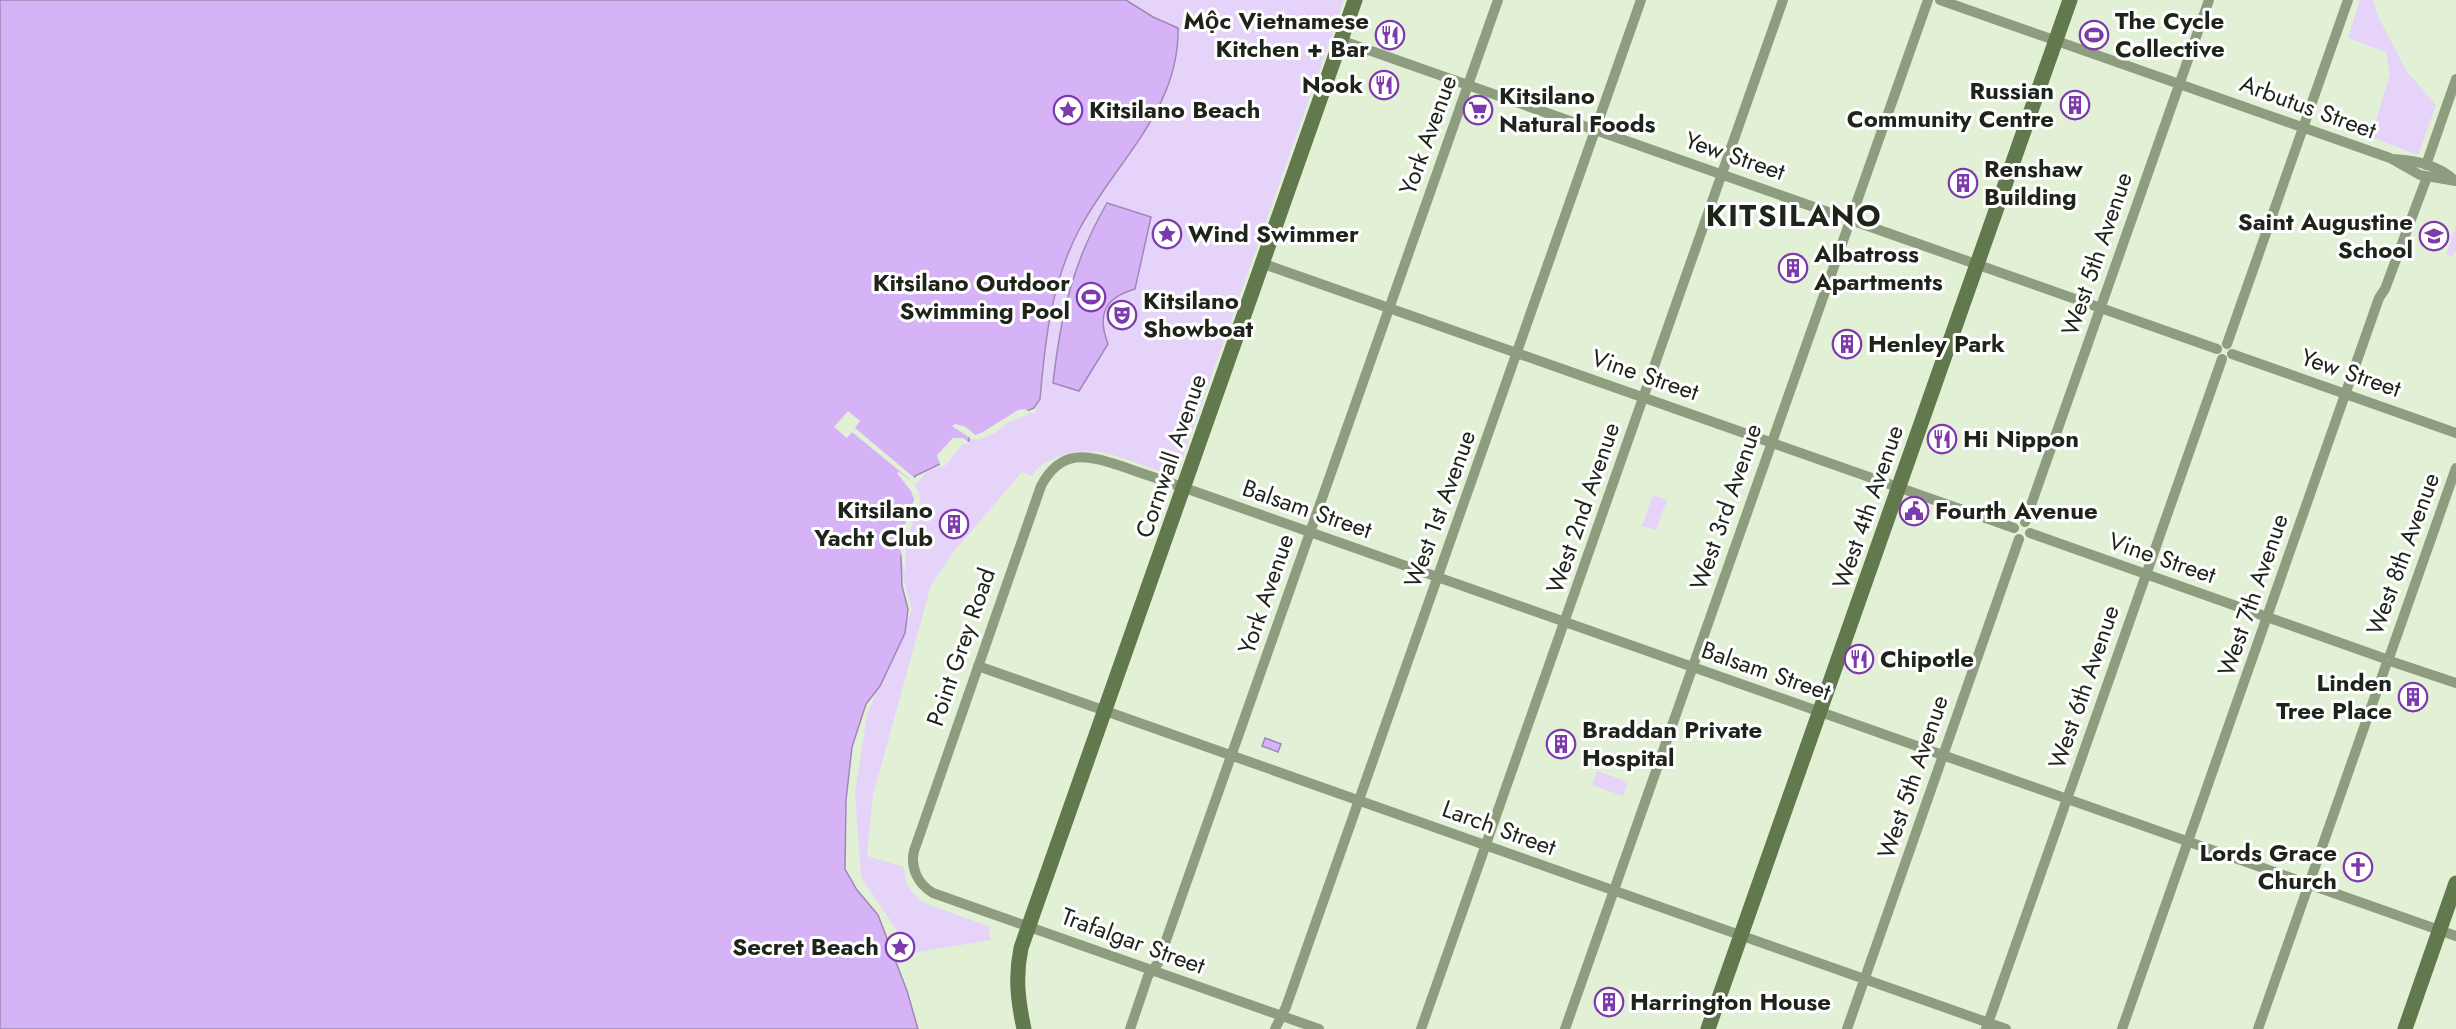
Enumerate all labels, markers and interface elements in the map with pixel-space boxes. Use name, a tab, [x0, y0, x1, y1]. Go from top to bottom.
place label: Mộc Vietnamese Kitchen + Bar	[1183, 3, 1369, 66]
place label: The Cycle Collective	[2115, 3, 2225, 66]
restaurant icon: Mộc Vietnamese Kitchen + Bar	[1374, 19, 1406, 51]
sports icon: The Cycle Collective	[2078, 19, 2110, 51]
street label: Arbutus Street	[2235, 66, 2381, 147]
place label: Nook	[1302, 67, 1363, 102]
restaurant icon: Nook	[1368, 69, 1400, 101]
street label: York Avenue	[1390, 70, 1465, 200]
place label: Russian Community Centre	[1847, 73, 2054, 136]
place label: Kitsilano Natural Foods	[1499, 78, 1656, 141]
building icon: Russian Community Centre	[2059, 89, 2091, 121]
place label: Kitsilano Beach	[1089, 92, 1260, 127]
place icon: Kitsilano Beach	[1052, 94, 1084, 126]
supermarket icon: Kitsilano Natural Foods	[1462, 94, 1494, 126]
street label: Yew Street	[1680, 122, 1790, 189]
place label: Renshaw Building	[1984, 151, 2083, 214]
building icon: Renshaw Building	[1947, 167, 1979, 199]
street label: West 5th Avenue	[2052, 167, 2141, 340]
district label: KITSILANO	[1706, 194, 1882, 237]
place label: Saint Augustine School	[2238, 204, 2413, 267]
place label: Wind Swimmer	[1188, 216, 1359, 251]
place icon: Wind Swimmer	[1151, 218, 1183, 250]
school or university icon: Saint Augustine School	[2418, 220, 2450, 252]
place label: Albatross Apartments	[1813, 236, 1943, 299]
building icon: Albatross Apartments	[1777, 252, 1809, 284]
place label: Kitsilano Outdoor Swimming Pool	[873, 265, 1070, 328]
sports icon: Kitsilano Outdoor Swimming Pool	[1075, 281, 1107, 313]
place label: Kitsilano Showboat	[1143, 283, 1254, 346]
theatre icon: Kitsilano Showboat	[1106, 299, 1138, 331]
place label: Henley Park	[1868, 326, 2005, 361]
building icon: Henley Park	[1831, 328, 1863, 360]
street label: Yew Street	[2296, 339, 2406, 406]
street label: Vine Street	[1587, 340, 1704, 409]
street label: Cornwall Avenue	[1126, 369, 1215, 542]
street label: West 2nd Avenue	[1537, 418, 1628, 598]
street label: West 3rd Avenue	[1681, 419, 1770, 595]
street label: West 4th Avenue	[1823, 420, 1912, 593]
place label: Hi Nippon	[1963, 421, 2079, 456]
restaurant icon: Hi Nippon	[1926, 423, 1958, 455]
street label: West 1st Avenue	[1395, 425, 1484, 592]
street label: West 8th Avenue	[2357, 468, 2448, 640]
street label: Balsam Street	[1238, 470, 1377, 547]
place label: Kitsilano Yacht Club	[813, 492, 933, 555]
place label: Fourth Avenue	[1935, 493, 2098, 528]
public building icon: Fourth Avenue	[1898, 495, 1930, 527]
building icon: Kitsilano Yacht Club	[938, 508, 970, 540]
street label: West 7th Avenue	[2208, 509, 2297, 681]
street label: Vine Street	[2104, 523, 2221, 592]
street label: York Avenue	[1229, 529, 1302, 659]
street label: Point Grey Road	[917, 563, 1004, 731]
street label: West 6th Avenue	[2039, 600, 2128, 773]
street label: Balsam Street	[1697, 632, 1836, 709]
place label: Chipotle	[1880, 641, 1974, 676]
restaurant icon: Chipotle	[1843, 643, 1875, 675]
place label: Linden Tree Place	[2276, 665, 2392, 728]
building icon: Linden Tree Place	[2397, 681, 2429, 713]
street label: West 5th Avenue	[1868, 690, 1957, 863]
place label: Braddan Private Hospital	[1582, 712, 1762, 775]
building icon: Braddan Private Hospital	[1545, 728, 1577, 760]
street label: Larch Street	[1437, 791, 1561, 864]
place label: Lords Grace Church	[2199, 835, 2337, 898]
church icon: Lords Grace Church	[2342, 851, 2374, 883]
street label: Trafalgar Street	[1056, 898, 1210, 983]
place label: Secret Beach	[732, 929, 879, 964]
place icon: Secret Beach	[884, 931, 916, 963]
place label: Harrington House	[1630, 984, 1831, 1019]
building icon: Harrington House	[1593, 986, 1625, 1018]

